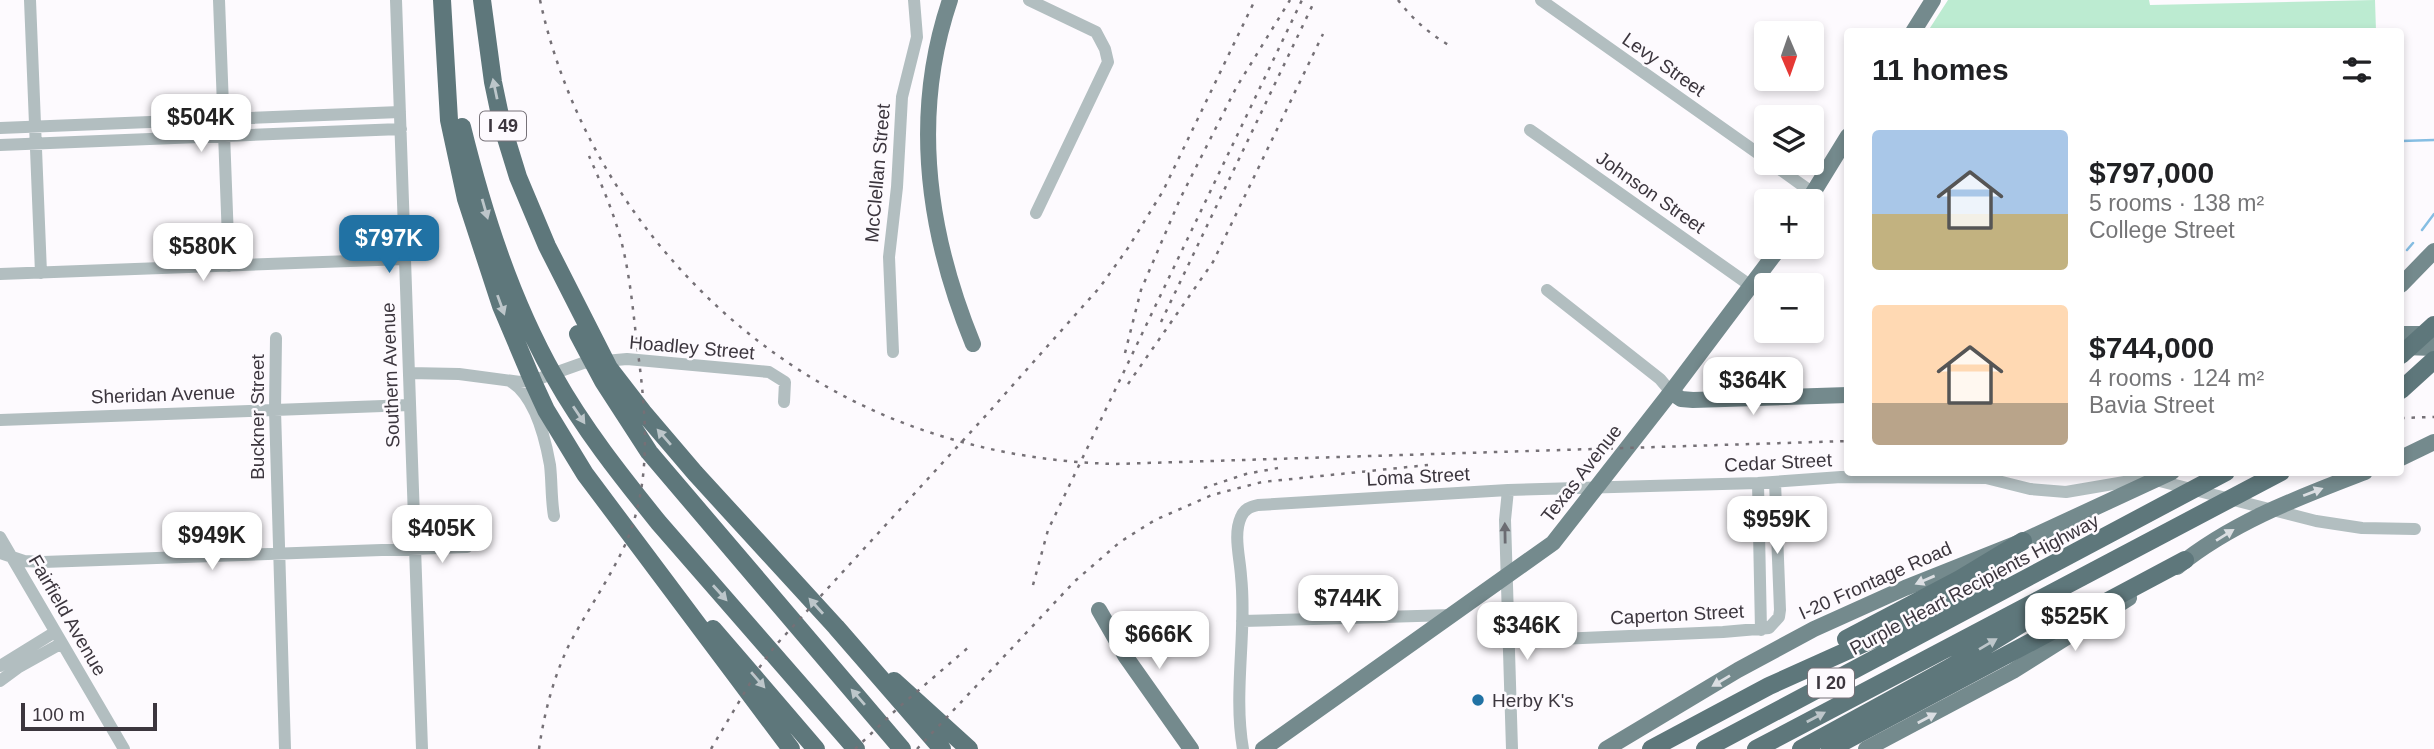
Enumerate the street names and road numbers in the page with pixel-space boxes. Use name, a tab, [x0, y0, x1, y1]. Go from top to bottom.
street label: Levy Street	[1618, 28, 1710, 101]
street label: McClellan Street	[861, 102, 894, 243]
road number: I 49	[480, 112, 526, 140]
street label: Johnson Street	[1592, 147, 1710, 238]
street label: Southern Avenue	[377, 302, 404, 448]
street label: Hoadley Street	[628, 332, 756, 363]
street label: Buckner Street	[247, 353, 268, 480]
street label: Sheridan Avenue	[90, 381, 236, 408]
street label: Texas Avenue	[1537, 420, 1626, 526]
street label: Cedar Street	[1724, 449, 1833, 476]
street label: Loma Street	[1366, 463, 1471, 490]
street label: Purple Heart Recipients Highway	[1846, 509, 2103, 659]
street label: I-20 Frontage Road	[1796, 537, 1955, 624]
street label: Fairfield Avenue	[24, 551, 111, 679]
street label: Caperton Street	[1609, 600, 1745, 628]
road number: I 20	[1808, 668, 1854, 698]

